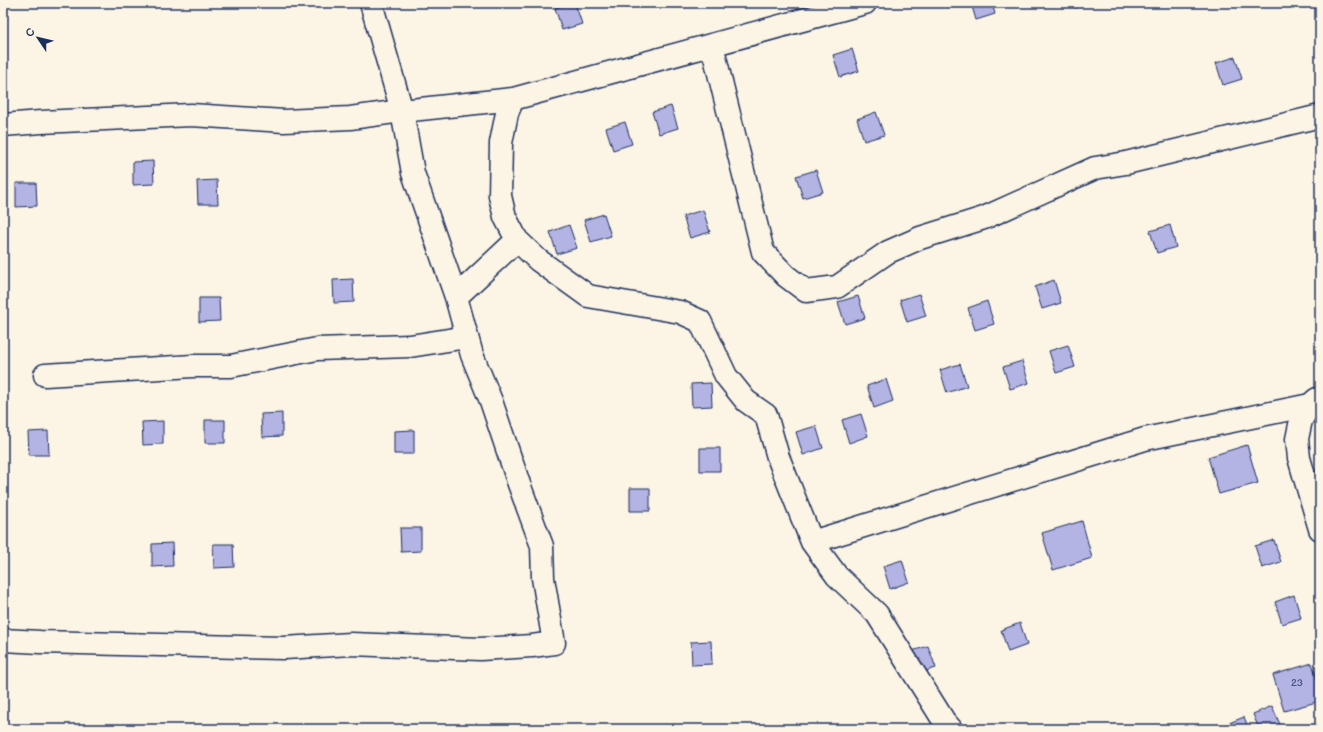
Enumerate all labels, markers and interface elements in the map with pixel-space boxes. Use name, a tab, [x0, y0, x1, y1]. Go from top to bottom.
north arrow	[18, 18, 58, 58]
text: С	[23, 25, 38, 39]
house number: 23	[1291, 677, 1303, 689]

